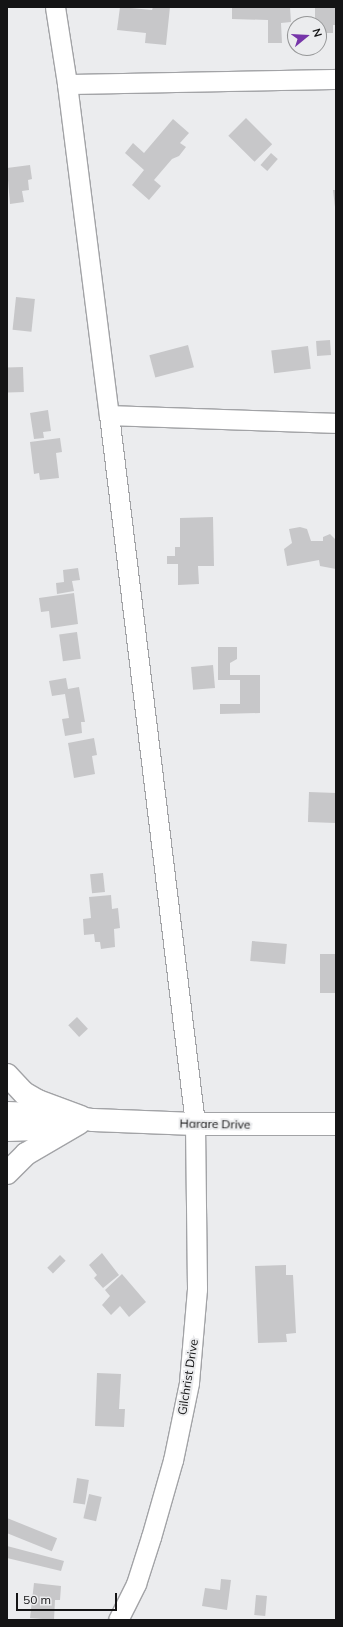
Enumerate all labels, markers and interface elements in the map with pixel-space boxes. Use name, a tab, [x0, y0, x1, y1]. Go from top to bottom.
north arrow	[287, 16, 327, 56]
text: N	[310, 26, 325, 39]
street label: Harare Drive	[179, 1116, 251, 1132]
street label: Gilchrist Drive	[175, 1338, 201, 1416]
scale bar	[18, 1585, 119, 1611]
text: 50 m	[23, 1592, 51, 1607]

